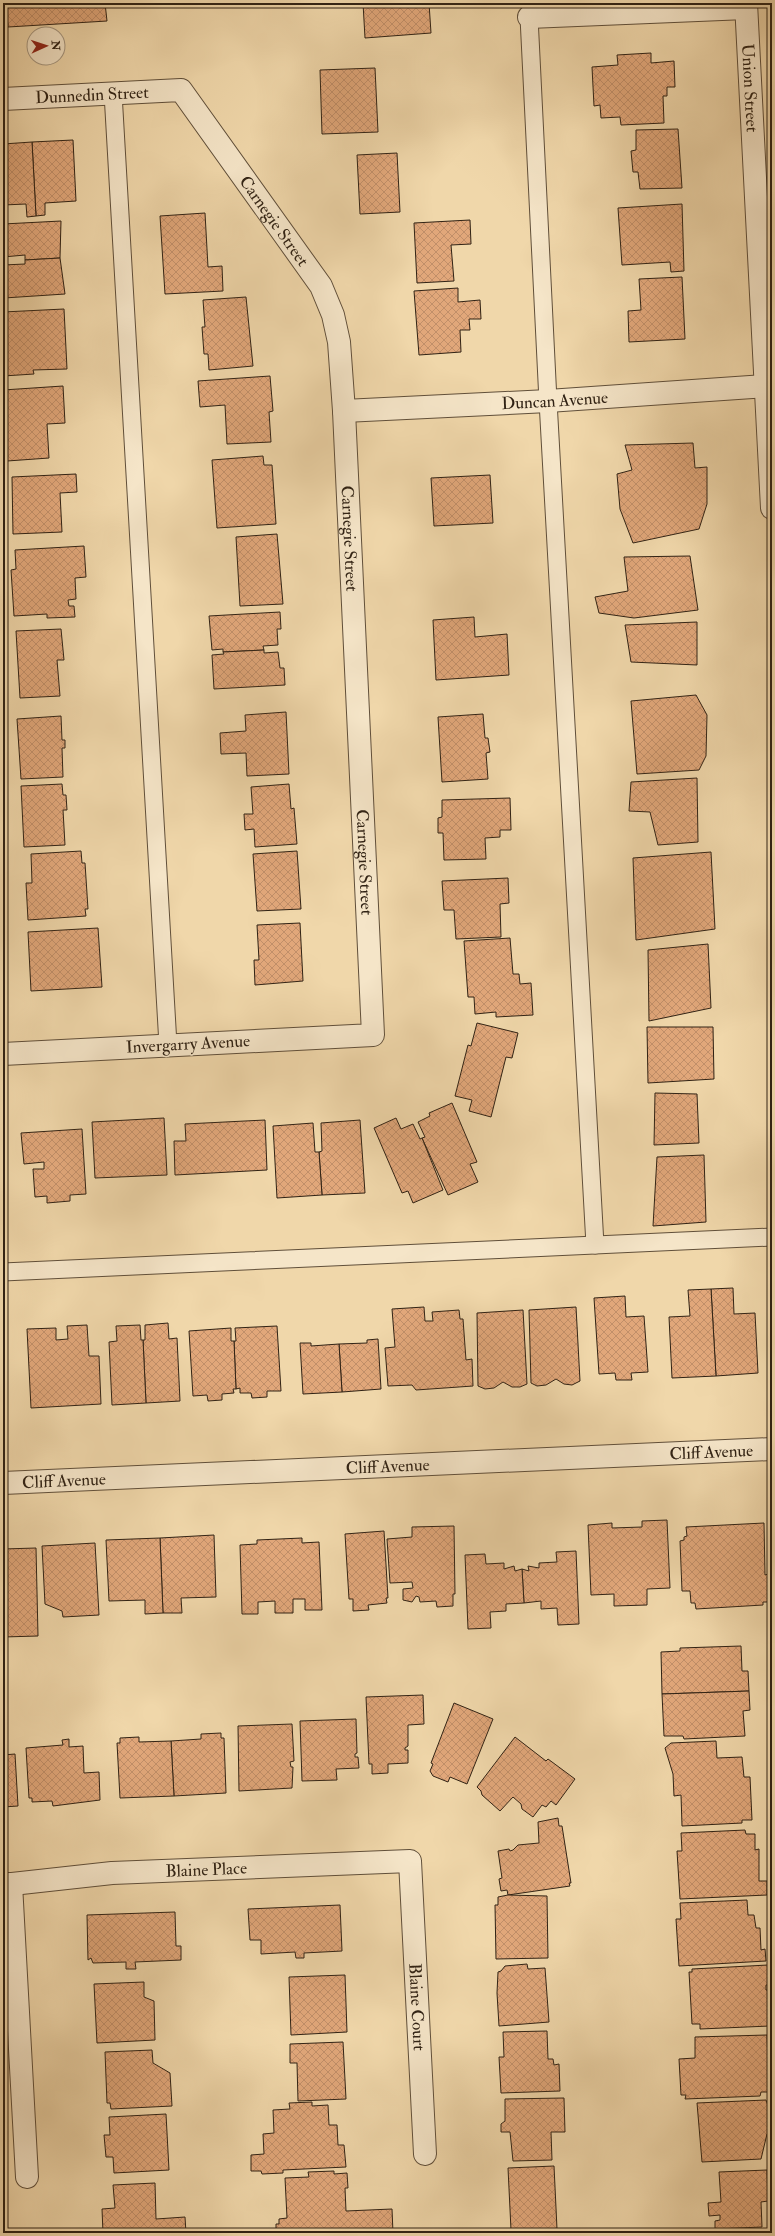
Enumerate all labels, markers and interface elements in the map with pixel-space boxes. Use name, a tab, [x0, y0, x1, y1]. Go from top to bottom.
north arrow	[26, 26, 66, 66]
text: N	[49, 39, 62, 52]
street label: Union Street	[738, 43, 763, 133]
street label: Dunnedin Street	[35, 81, 150, 108]
street label: Carnegie Street	[235, 172, 314, 271]
street label: Duncan Avenue	[501, 386, 609, 414]
street label: Carnegie Street	[337, 485, 363, 593]
street label: Carnegie Street	[352, 809, 378, 916]
street label: Invergarry Avenue	[125, 1030, 251, 1059]
street label: Cliff Avenue	[669, 1439, 754, 1464]
street label: Cliff Avenue	[345, 1454, 430, 1478]
street label: Cliff Avenue	[22, 1468, 106, 1493]
street label: Blaine Place	[165, 1857, 248, 1881]
street label: Blaine Court	[405, 1963, 430, 2052]

